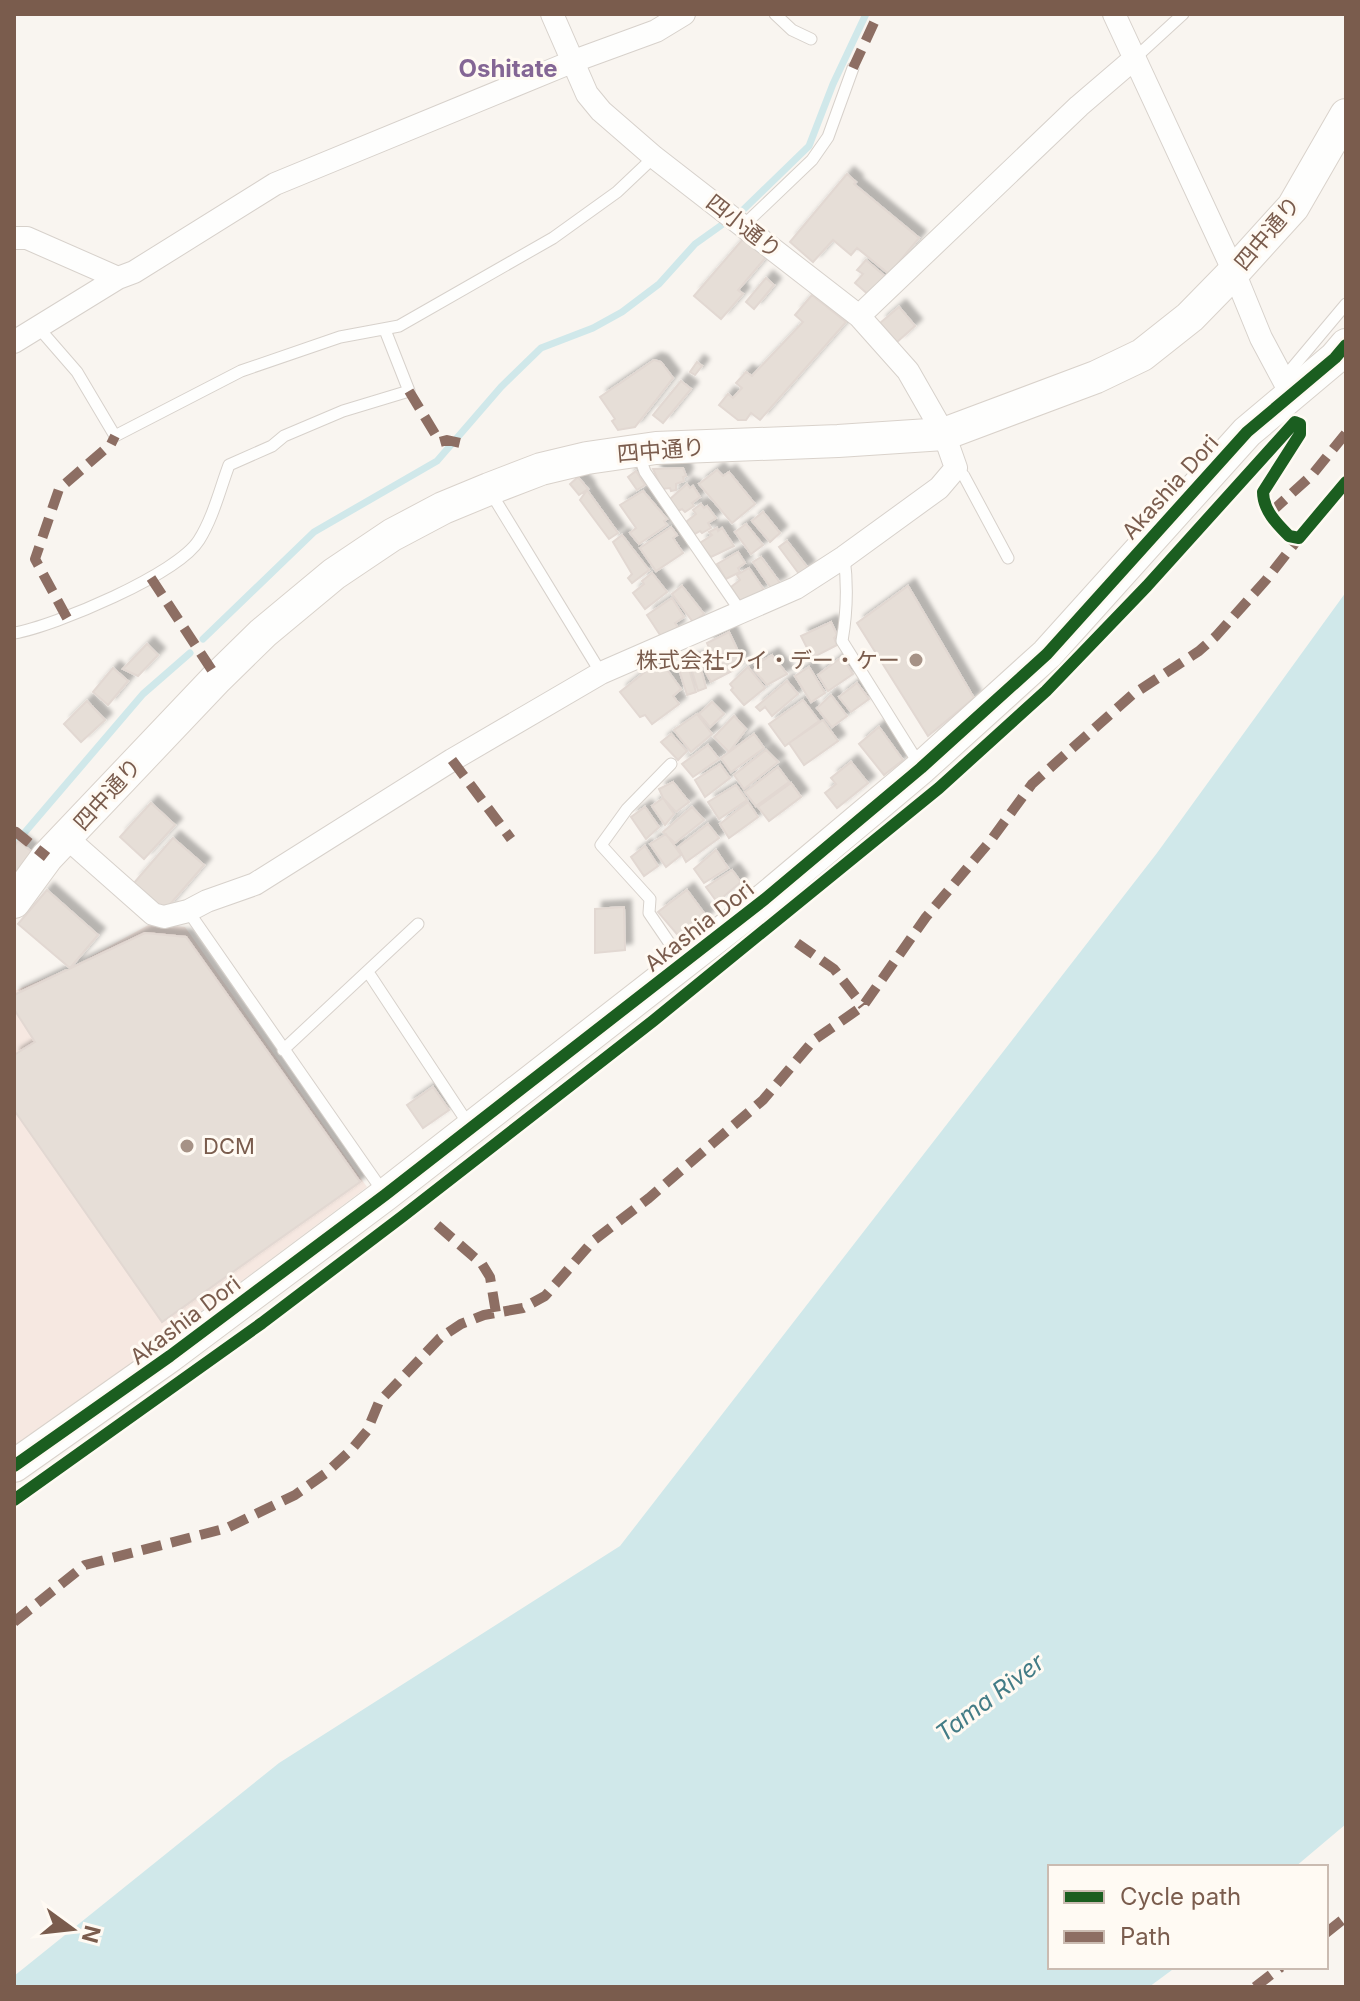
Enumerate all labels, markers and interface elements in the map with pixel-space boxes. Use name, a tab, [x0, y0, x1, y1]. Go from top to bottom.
district label: Oshitate	[458, 54, 558, 83]
street label: 四小通り	[701, 189, 787, 263]
street label: 四中通り	[1229, 191, 1305, 275]
street label: Akashia Dori	[1116, 430, 1224, 544]
street label: 四中通り	[616, 433, 706, 467]
place label: 株式会社ワイ・デー・ケー	[636, 647, 900, 673]
marker: 株式会社ワイ・デー・ケー	[907, 651, 925, 669]
street label: 四中通り	[68, 753, 146, 835]
street label: Akashia Dori	[639, 875, 759, 977]
place label: DCM	[203, 1133, 255, 1159]
marker: DCM	[178, 1137, 196, 1155]
street label: Akashia Dori	[125, 1270, 245, 1370]
water label: Tama River	[930, 1647, 1050, 1748]
legend	[1048, 1865, 1328, 1969]
text: Cycle path	[1120, 1882, 1241, 1911]
north arrow	[32, 1889, 112, 1969]
text: Path	[1120, 1922, 1171, 1951]
text: N	[77, 1923, 106, 1946]

